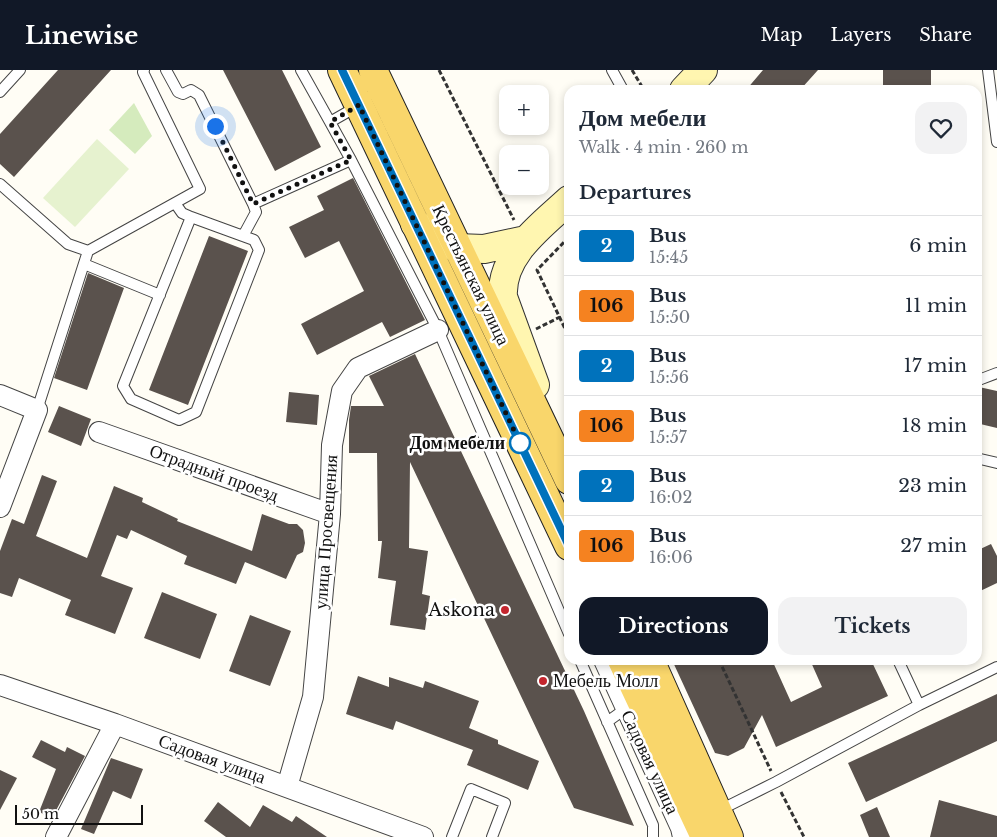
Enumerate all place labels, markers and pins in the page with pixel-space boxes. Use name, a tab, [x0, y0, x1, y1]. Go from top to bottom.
place label: Дом мебели	[409, 432, 505, 454]
marker: Дом мебели	[509, 432, 531, 454]
place label: Askona	[427, 599, 495, 621]
marker: Askona	[499, 604, 511, 616]
place label: Мебель Молл	[553, 670, 658, 692]
marker: Мебель Молл	[537, 675, 549, 687]

